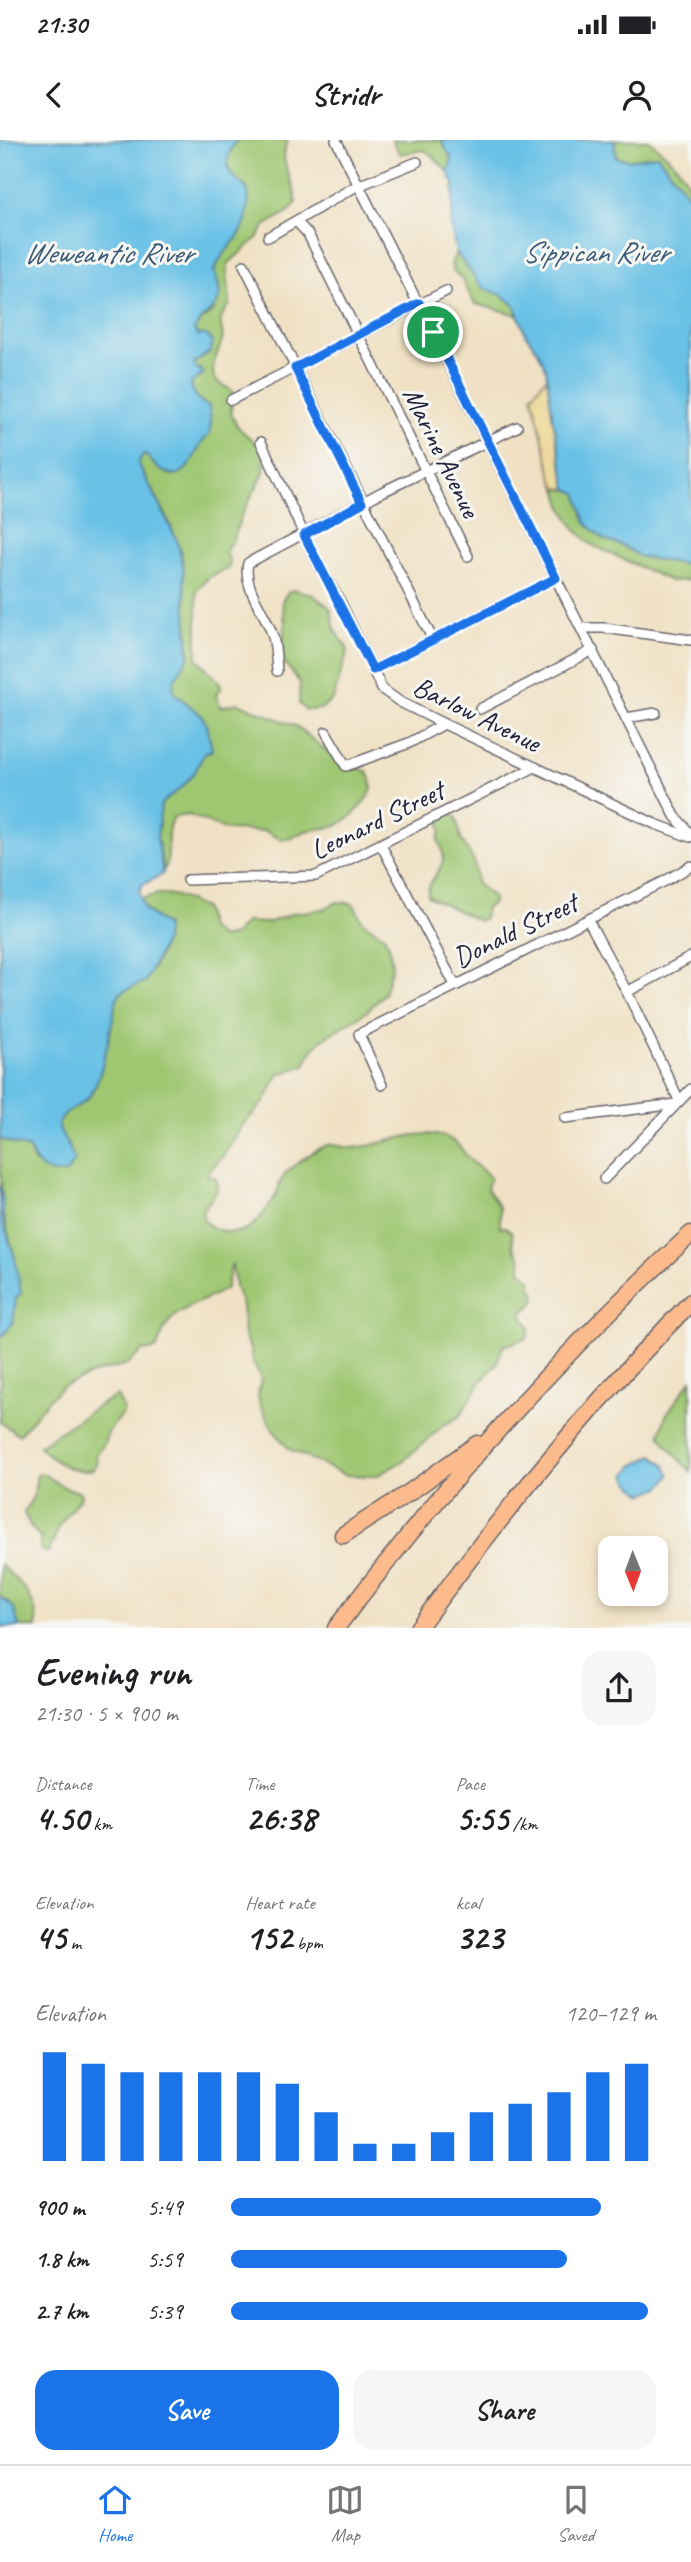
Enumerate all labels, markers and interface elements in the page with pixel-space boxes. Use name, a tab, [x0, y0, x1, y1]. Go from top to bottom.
text: 21:30	[35, 8, 87, 41]
text: Stridr	[311, 74, 380, 115]
icon: back	[35, 76, 73, 114]
icon: person	[618, 76, 656, 114]
water label: Sippican River	[522, 233, 673, 271]
water label: Weweantic River	[24, 234, 197, 272]
pin	[403, 302, 463, 362]
icon: arrive	[414, 313, 452, 351]
street label: Marine Avenue	[395, 381, 489, 525]
street label: Barlow Avenue	[408, 668, 548, 761]
street label: Leonard Street	[305, 771, 453, 867]
street label: Donald Street	[447, 883, 586, 975]
north arrow	[598, 1536, 668, 1606]
map controls	[598, 1536, 668, 1606]
text: Evening run	[35, 1649, 191, 1696]
button: share	[582, 1651, 656, 1725]
text: 21:30 · 5 × 900 m	[35, 1699, 178, 1728]
text: Distance	[35, 1772, 92, 1796]
text: Time	[245, 1772, 274, 1796]
text: Pace	[456, 1772, 485, 1796]
text: 4.50	[35, 1796, 89, 1841]
text: 26:38	[245, 1796, 316, 1841]
text: 5:55	[456, 1796, 508, 1841]
text: km	[89, 1812, 112, 1836]
text: /km	[508, 1812, 538, 1836]
text: Elevation	[35, 1891, 93, 1915]
text: Heart rate	[245, 1891, 315, 1915]
text: kcal	[456, 1891, 481, 1915]
text: 45	[35, 1915, 66, 1960]
text: 152	[245, 1915, 292, 1960]
text: 323	[456, 1915, 503, 1960]
text: m	[66, 1931, 81, 1955]
text: bpm	[292, 1931, 323, 1955]
text: Elevation	[35, 1999, 106, 2028]
text: 120–129 m	[565, 1999, 656, 2028]
text: 900 m	[35, 2193, 84, 2222]
text: 5:49	[147, 2193, 183, 2222]
text: 1.8 km	[35, 2245, 89, 2274]
text: 5:59	[147, 2245, 183, 2274]
text: 2.7 km	[35, 2297, 88, 2326]
text: 5:39	[147, 2297, 183, 2326]
button: Save	[35, 2370, 339, 2450]
button: Share	[353, 2370, 656, 2450]
tab: Home	[96, 2481, 134, 2547]
tab: Map	[326, 2481, 364, 2547]
tab: Saved	[557, 2481, 595, 2547]

